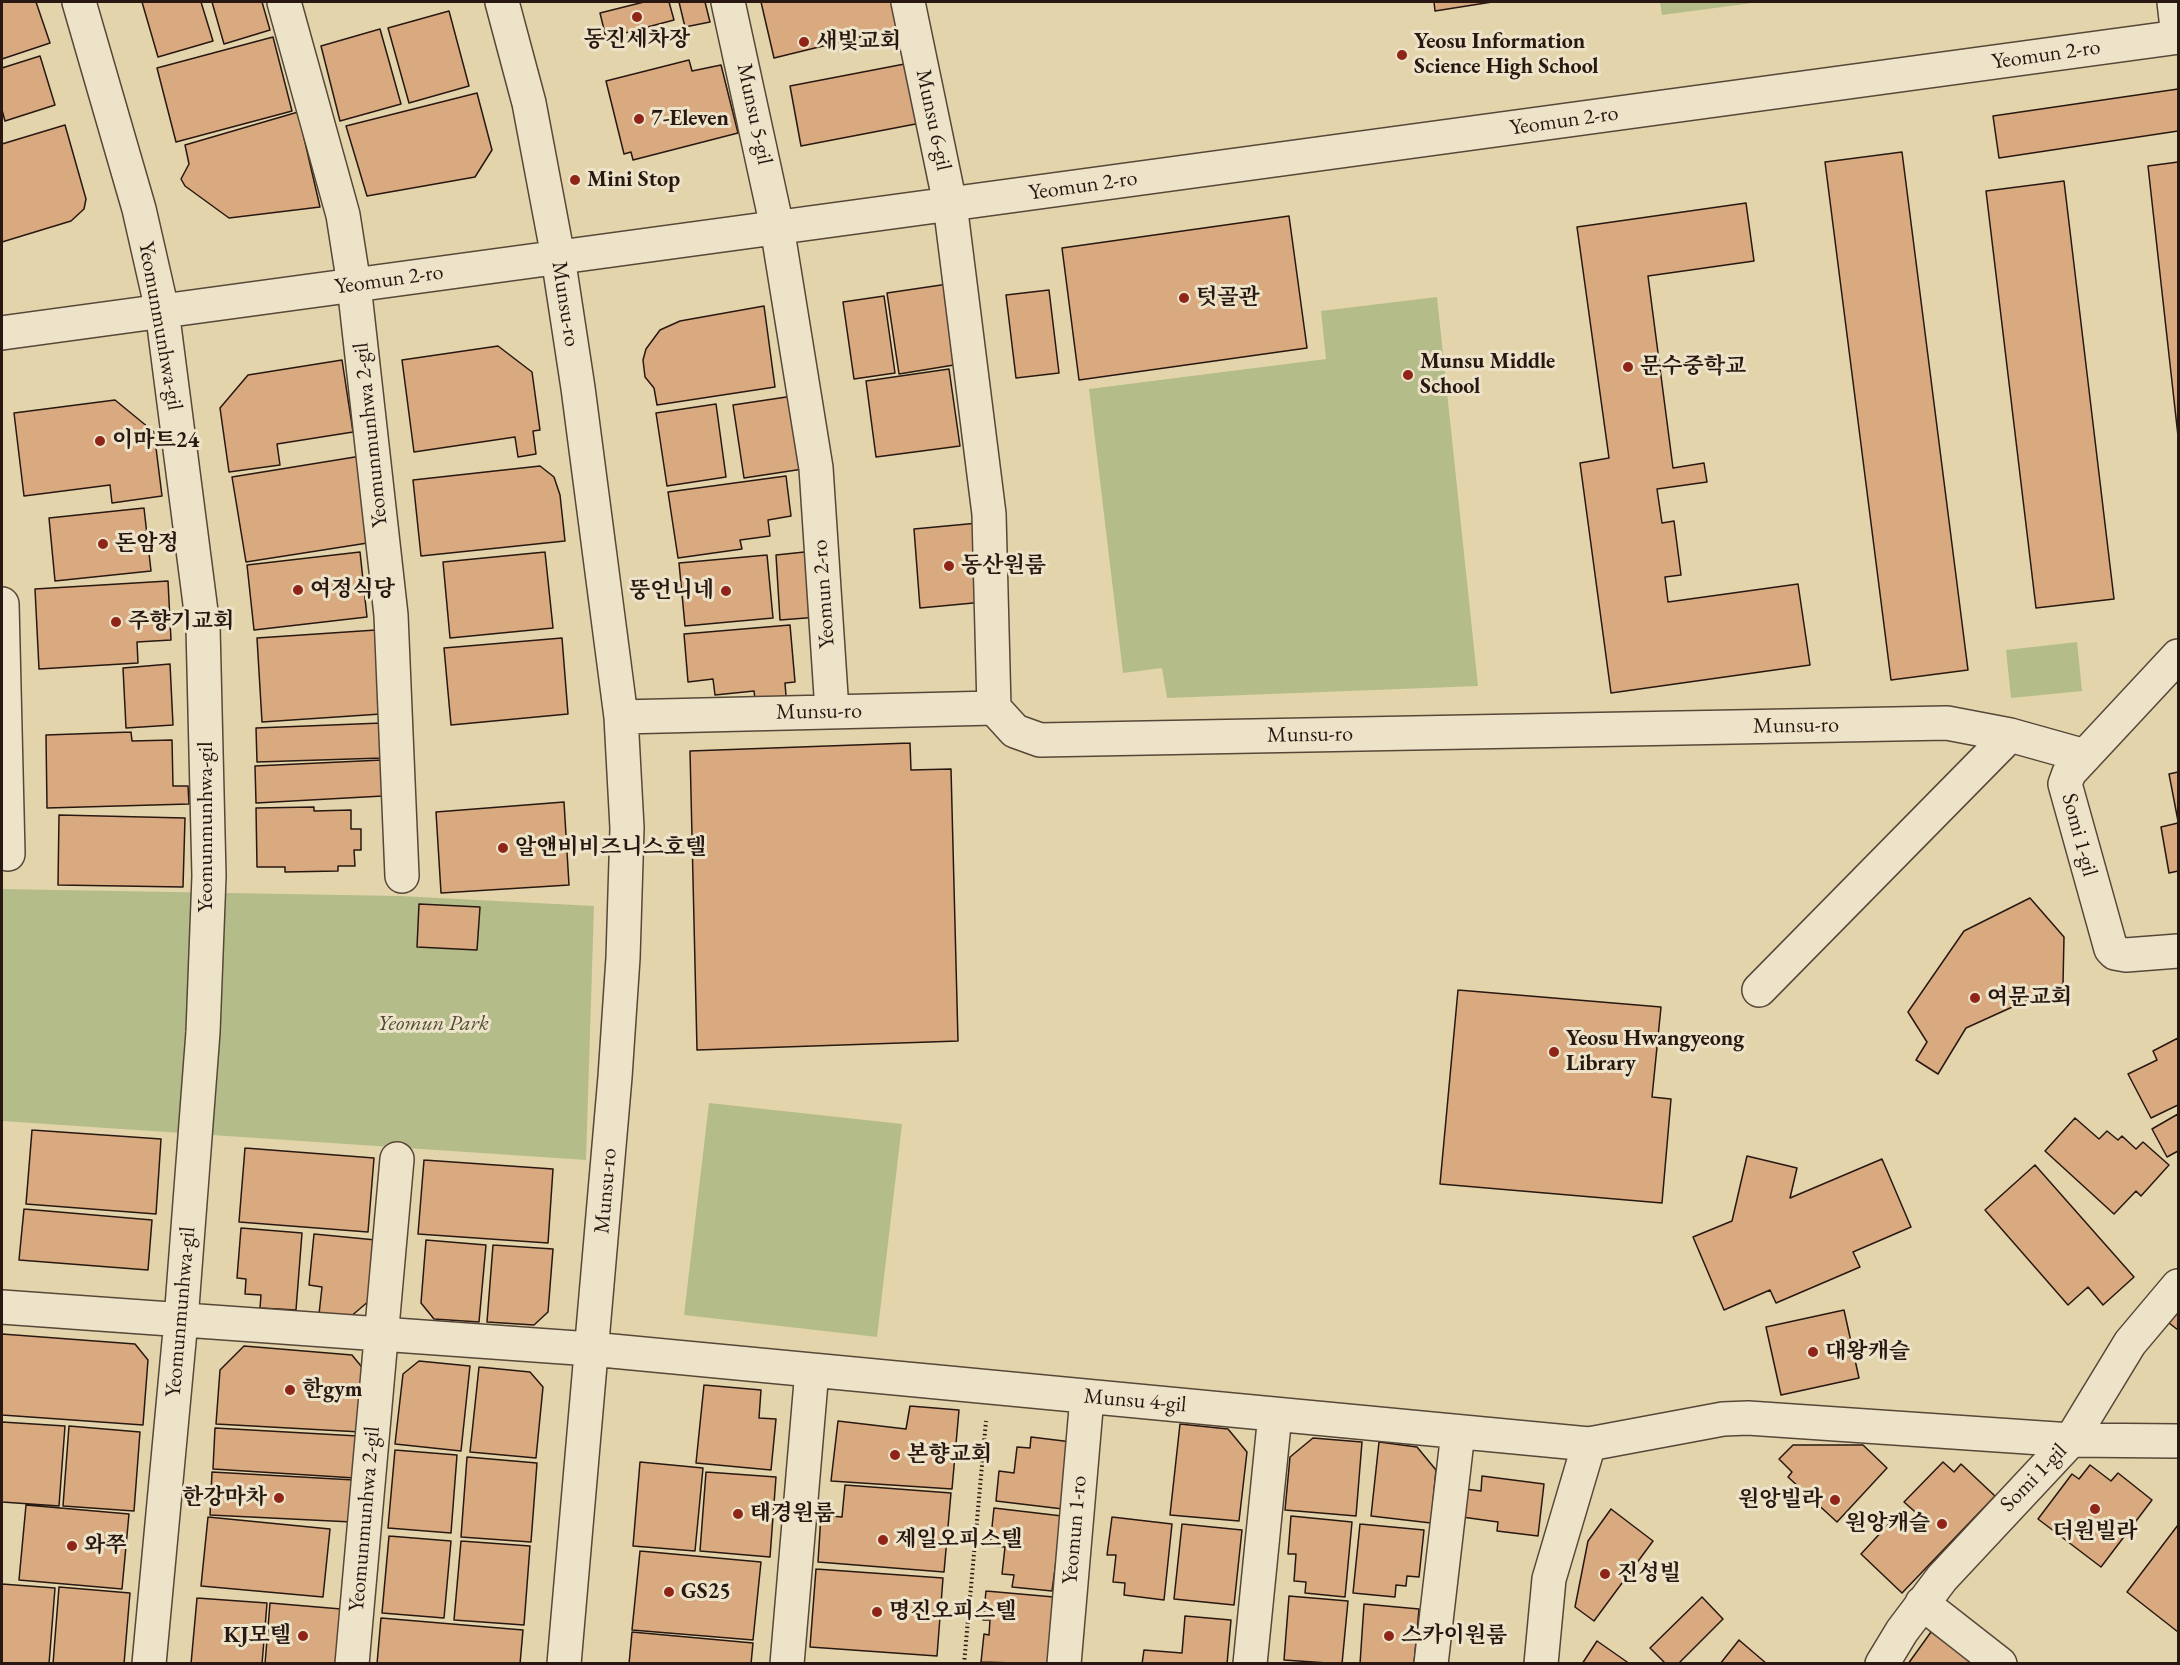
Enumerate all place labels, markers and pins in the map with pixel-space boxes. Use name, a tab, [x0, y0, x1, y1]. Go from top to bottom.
marker: 동진세차장	[630, 10, 644, 24]
place label: 동진세차장	[584, 27, 690, 53]
place label: 새빛교회	[816, 29, 901, 55]
place label: Yeosu Information Science High School	[1414, 29, 1599, 80]
marker: 새빛교회	[797, 35, 811, 49]
marker: Yeosu Information Science High School	[1395, 48, 1409, 62]
place label: 7-Eleven	[651, 106, 729, 132]
marker: 7-Eleven	[632, 112, 646, 126]
place label: Mini Stop	[587, 167, 680, 193]
marker: Mini Stop	[568, 173, 582, 187]
place label: 텃골관	[1196, 285, 1260, 311]
marker: 텃골관	[1177, 291, 1191, 305]
place label: Munsu Middle School	[1420, 349, 1555, 400]
place label: 문수중학교	[1640, 354, 1746, 380]
marker: 문수중학교	[1621, 360, 1635, 374]
marker: Munsu Middle School	[1401, 368, 1415, 382]
place label: 이마트24	[112, 428, 199, 454]
marker: 이마트24	[93, 434, 107, 448]
place label: 돈암정	[115, 531, 179, 557]
marker: 돈암정	[96, 537, 110, 551]
place label: 동산원룸	[961, 553, 1046, 579]
marker: 동산원룸	[942, 559, 956, 573]
place label: 여정식당	[310, 577, 395, 603]
place label: 뚱언니네	[629, 578, 714, 604]
marker: 여정식당	[291, 583, 305, 597]
marker: 뚱언니네	[719, 584, 733, 598]
place label: 주향기교회	[128, 609, 234, 635]
marker: 주향기교회	[109, 615, 123, 629]
place label: 알앤비비즈니스호텔	[515, 835, 706, 861]
marker: 알앤비비즈니스호텔	[496, 841, 510, 855]
place label: 여문교회	[1987, 985, 2072, 1011]
marker: 여문교회	[1968, 991, 1982, 1005]
place label: Yeosu Hwangyeong Library	[1566, 1026, 1744, 1078]
marker: Yeosu Hwangyeong Library	[1547, 1045, 1561, 1059]
place label: 대왕캐슬	[1825, 1339, 1910, 1365]
marker: 대왕캐슬	[1806, 1345, 1820, 1359]
place label: 한gym	[302, 1377, 363, 1403]
marker: 한gym	[283, 1383, 297, 1397]
place label: 본향교회	[907, 1442, 992, 1468]
marker: 본향교회	[888, 1448, 902, 1462]
place label: 한강마차	[182, 1485, 267, 1511]
place label: 원앙빌라	[1738, 1487, 1823, 1513]
marker: 한강마차	[272, 1491, 286, 1505]
marker: 원앙빌라	[1828, 1493, 1842, 1507]
place label: 태경원룸	[750, 1501, 835, 1527]
marker: 더원빌라	[2088, 1502, 2102, 1516]
marker: 태경원룸	[731, 1507, 745, 1521]
place label: 원앙캐슬	[1845, 1511, 1930, 1537]
marker: 원앙캐슬	[1935, 1517, 1949, 1531]
place label: 더원빌라	[2052, 1519, 2138, 1545]
place label: 제일오피스텔	[895, 1527, 1023, 1553]
place label: 와쭈	[84, 1533, 127, 1559]
marker: 제일오피스텔	[876, 1533, 890, 1547]
marker: 와쭈	[65, 1539, 79, 1553]
place label: 진성빌	[1617, 1561, 1681, 1587]
marker: 진성빌	[1598, 1567, 1612, 1581]
place label: GS25	[681, 1579, 731, 1605]
marker: GS25	[662, 1585, 676, 1599]
place label: 명진오피스텔	[889, 1599, 1017, 1625]
marker: 명진오피스텔	[870, 1605, 884, 1619]
place label: KJ모텔	[224, 1623, 291, 1649]
place label: 스카이원룸	[1401, 1623, 1507, 1649]
marker: KJ모텔	[296, 1629, 310, 1643]
marker: 스카이원룸	[1382, 1629, 1396, 1643]

